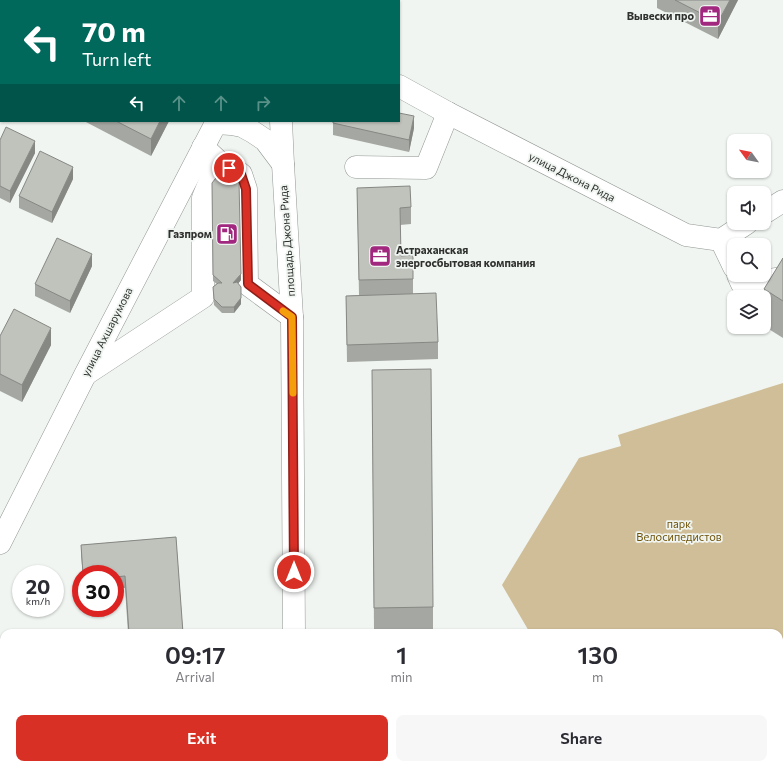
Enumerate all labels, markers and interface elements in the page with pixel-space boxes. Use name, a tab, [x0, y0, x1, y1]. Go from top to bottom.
office icon: Вывески про	[697, 3, 723, 29]
place label: Вывески про	[627, 9, 694, 22]
text: 70 m	[82, 14, 146, 48]
icon: left	[16, 16, 68, 68]
text: Turn left	[82, 48, 151, 70]
icon: left	[126, 92, 148, 114]
icon: ahead	[168, 92, 190, 114]
icon: ahead	[210, 92, 232, 114]
icon: right	[252, 92, 274, 114]
north arrow	[727, 134, 771, 178]
map controls	[727, 134, 771, 334]
street label: улица Джона Рида	[527, 149, 618, 204]
pin	[212, 151, 246, 185]
icon: arrive	[218, 157, 240, 179]
street label: площадь Джона Рида	[276, 185, 297, 297]
button: sound	[727, 186, 771, 230]
fuel station icon: Газпром	[214, 221, 240, 247]
place label: Газпром	[168, 227, 212, 240]
button: search	[727, 238, 771, 282]
office icon: Астраханская энергосбытовая компания	[367, 243, 393, 269]
place label: Астраханская энергосбытовая компания	[396, 243, 535, 269]
street label: улица Ахшарумова	[78, 285, 135, 379]
button: layers	[727, 290, 771, 334]
park label: парк Велосипедистов	[636, 517, 722, 543]
position arrow	[273, 551, 315, 593]
speed limit sign: 30	[72, 565, 124, 617]
text: 20	[26, 574, 50, 598]
text: km/h	[26, 595, 50, 607]
text: 09:17	[165, 640, 225, 669]
text: 1	[396, 640, 407, 669]
text: 130	[578, 640, 618, 669]
text: Arrival	[176, 669, 215, 685]
text: min	[390, 669, 413, 685]
text: m	[592, 669, 603, 685]
button: Exit	[16, 715, 388, 761]
button: Share	[396, 715, 767, 761]

